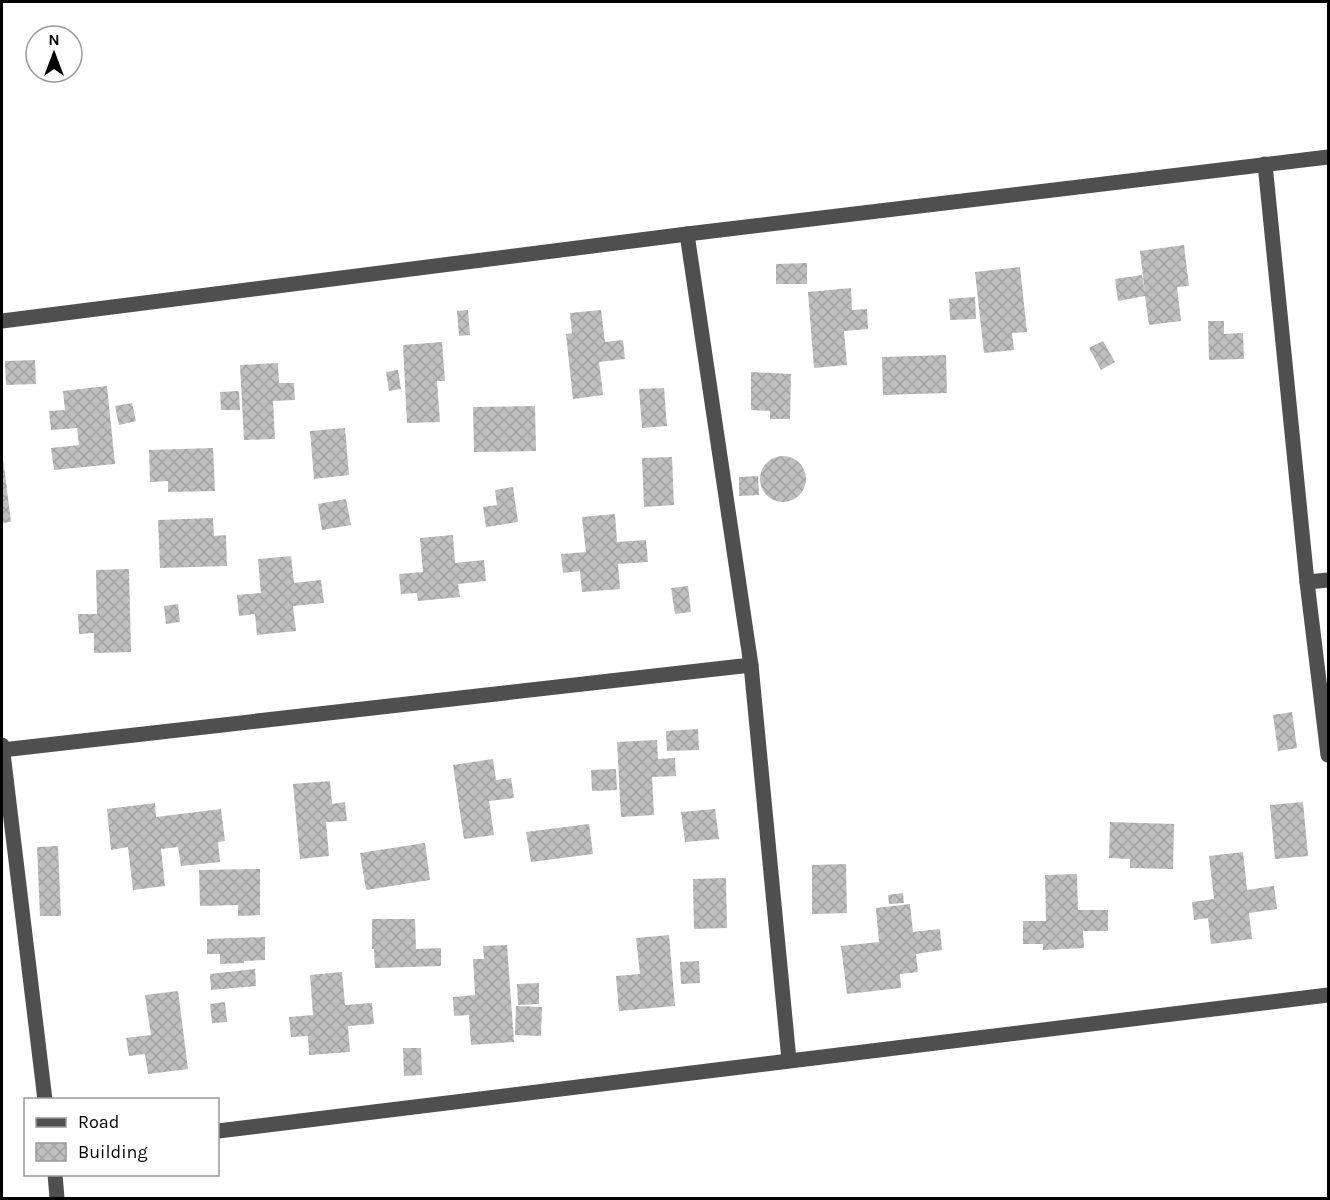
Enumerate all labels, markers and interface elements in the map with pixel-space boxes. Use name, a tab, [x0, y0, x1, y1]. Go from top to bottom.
north arrow	[24, 24, 84, 84]
text: N	[48, 30, 60, 49]
legend	[24, 1098, 219, 1176]
text: Road	[78, 1111, 119, 1133]
text: Building	[78, 1141, 148, 1163]

